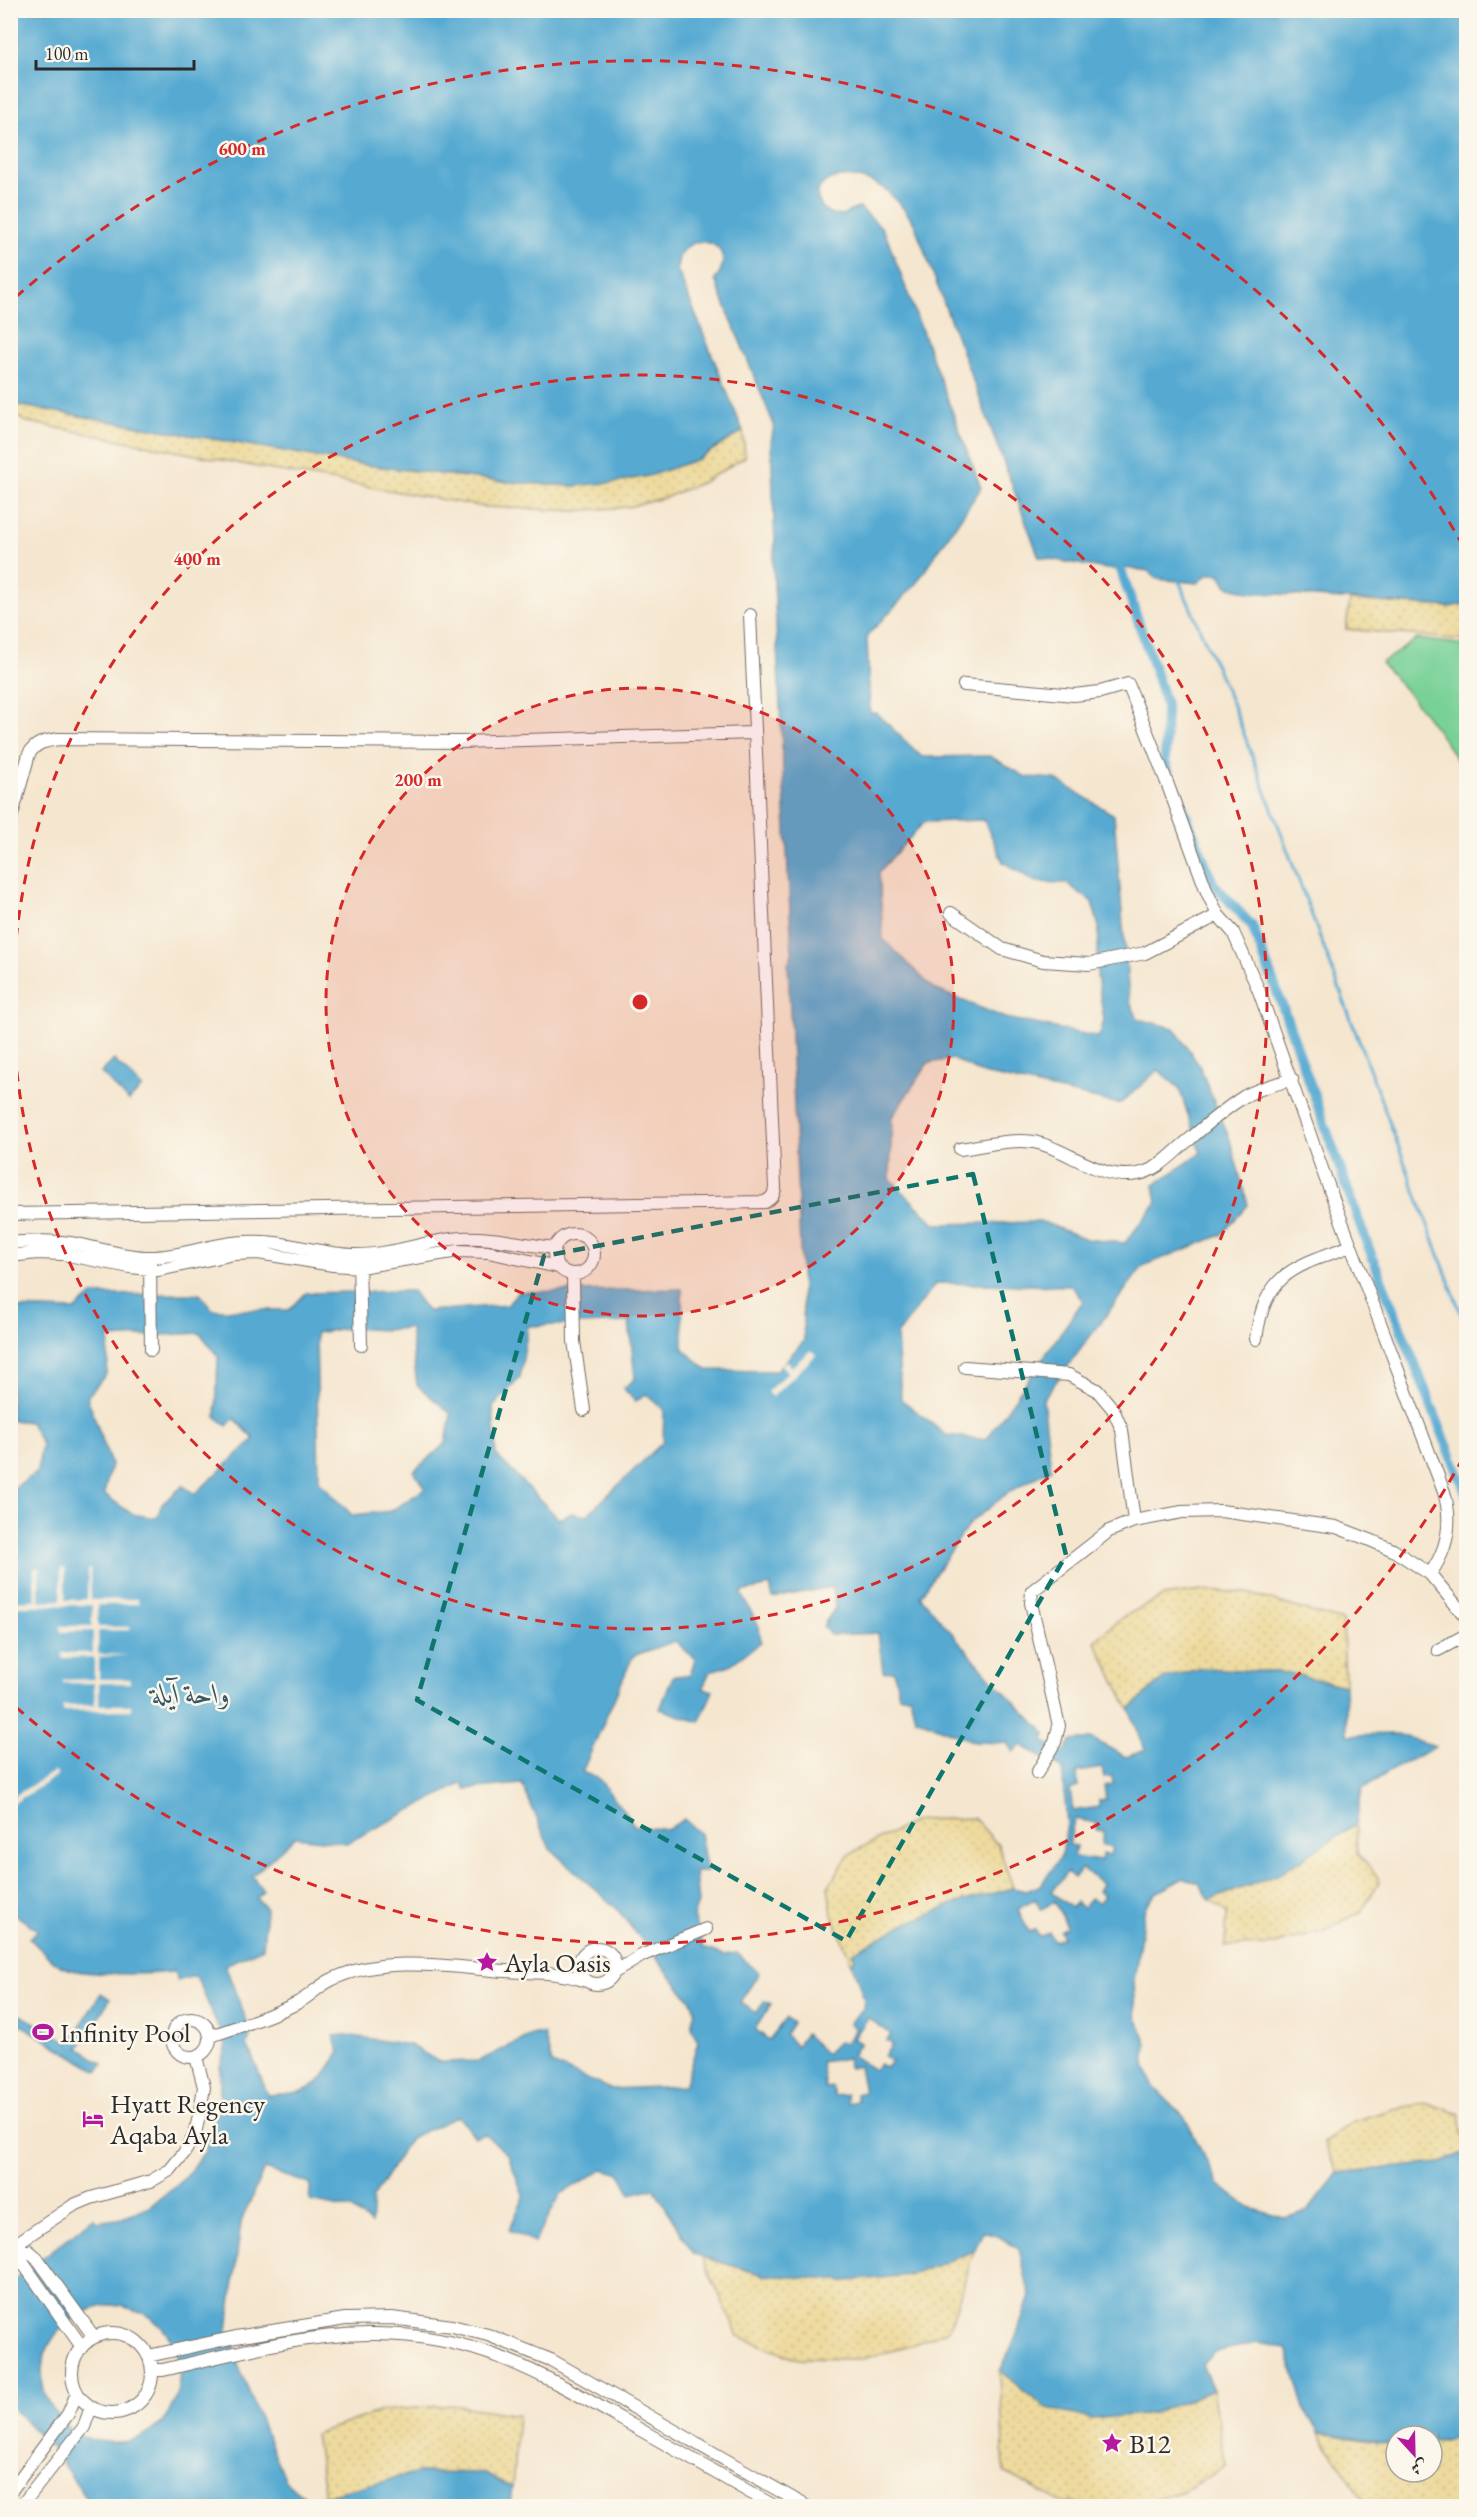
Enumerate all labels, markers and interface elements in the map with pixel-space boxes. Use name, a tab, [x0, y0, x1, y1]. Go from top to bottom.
scale bar	[36, 33, 194, 71]
text: 100 m	[45, 42, 89, 65]
text: 600 m	[218, 137, 266, 160]
text: 400 m	[173, 547, 221, 570]
text: 200 m	[394, 768, 442, 791]
centre of rings	[630, 992, 650, 1012]
water label: واحة آيلة	[148, 1675, 230, 1711]
place label: Ayla Oasis	[503, 1945, 611, 1980]
place icon: Ayla Oasis	[475, 1950, 499, 1974]
place label: Infinity Pool	[60, 2015, 190, 2050]
sports icon: Infinity Pool	[31, 2020, 55, 2044]
place label: Hyatt Regency Aqaba Ayla	[109, 2086, 265, 2152]
hotel icon: Hyatt Regency Aqaba Ayla	[81, 2107, 105, 2131]
north arrow	[1384, 2424, 1444, 2484]
place label: B12	[1129, 2426, 1171, 2461]
place icon: B12	[1100, 2431, 1124, 2455]
text: ش	[1408, 2455, 1431, 2480]

